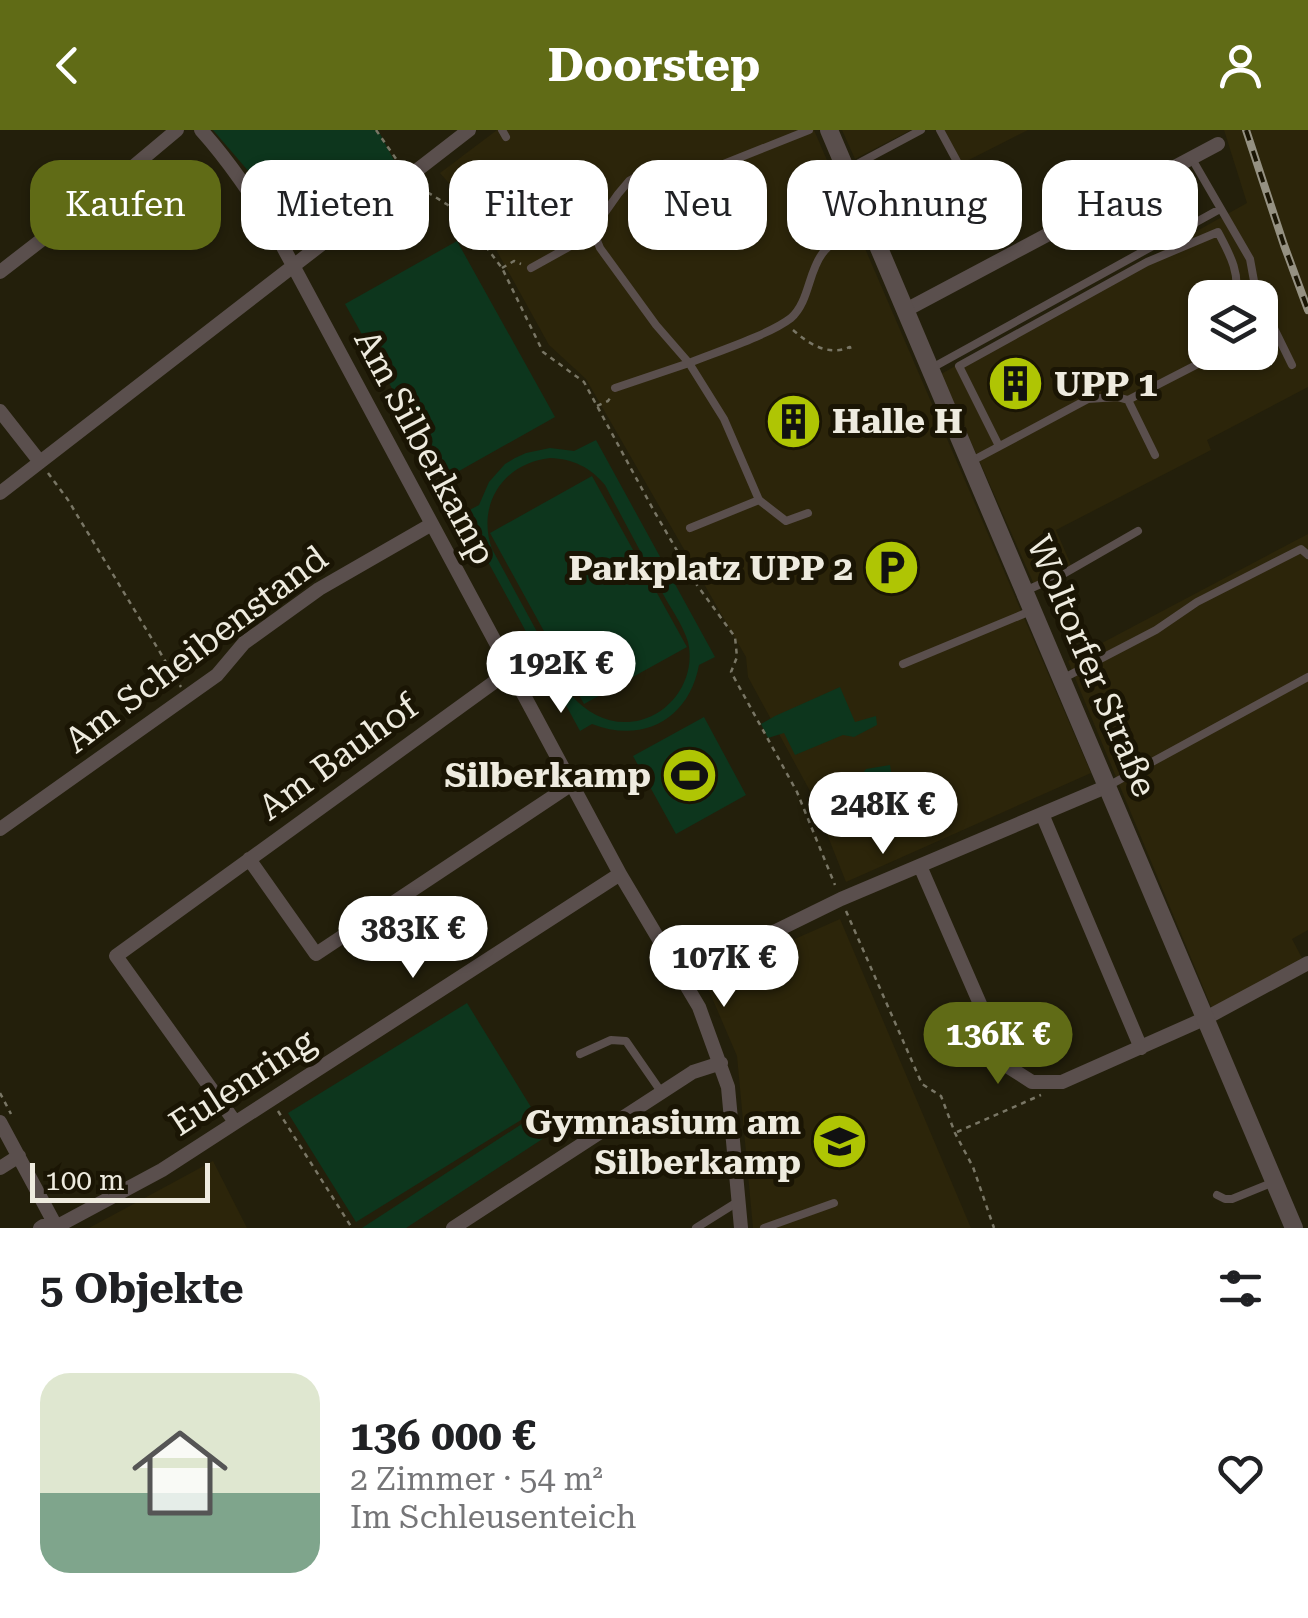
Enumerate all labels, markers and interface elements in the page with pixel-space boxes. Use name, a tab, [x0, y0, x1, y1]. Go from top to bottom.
icon: back	[40, 38, 95, 93]
icon: person	[1213, 38, 1268, 93]
text: Doorstep	[548, 39, 760, 92]
chip: Kaufen	[30, 160, 221, 250]
chip: Mieten	[241, 160, 429, 250]
chip: Filter	[449, 160, 608, 250]
chip: Neu	[628, 160, 767, 250]
chip: Wohnung	[787, 160, 1022, 250]
chip: Haus	[1042, 160, 1198, 250]
map controls	[1188, 280, 1278, 370]
button: layers	[1188, 280, 1278, 370]
street label: Am Silberkamp	[345, 323, 504, 572]
building icon: UPP 1	[985, 354, 1045, 414]
place label: UPP 1	[1054, 364, 1158, 405]
building icon: Halle H	[763, 391, 823, 451]
place label: Halle H	[832, 401, 963, 442]
street label: Woltorfer Straße	[1018, 529, 1165, 803]
street label: Am Scheibenstand	[57, 537, 336, 761]
parking icon: Parkplatz UPP 2	[862, 538, 922, 598]
place label: Parkplatz UPP 2	[569, 548, 853, 589]
pin: 192K €	[480, 631, 642, 716]
text: 192K €	[509, 644, 613, 682]
street label: Am Bauhof	[251, 685, 427, 829]
sports icon: Silberkamp	[660, 745, 720, 805]
place label: Silberkamp	[445, 755, 651, 796]
pin: 248K €	[802, 772, 964, 857]
text: 248K €	[831, 785, 935, 823]
pin: 383K €	[332, 896, 494, 981]
text: 383K €	[361, 909, 465, 947]
pin: 107K €	[643, 925, 805, 1010]
text: 107K €	[672, 938, 776, 976]
pin: 136K €	[917, 1002, 1079, 1087]
text: 136K €	[946, 1015, 1050, 1053]
street label: Eulenring	[162, 1020, 323, 1144]
place label: Gymnasium am Silberkamp	[525, 1102, 801, 1183]
school or university icon: Gymnasium am Silberkamp	[810, 1112, 870, 1172]
scale bar	[30, 1158, 210, 1202]
text: 100 m	[45, 1164, 125, 1197]
icon: filters	[1213, 1261, 1268, 1316]
text: 5 Objekte	[40, 1264, 244, 1313]
text: 136 000 €	[350, 1411, 536, 1460]
icon: home	[120, 1413, 240, 1533]
icon: heart	[1213, 1446, 1268, 1501]
text: 2 Zimmer · 54 m²	[350, 1460, 603, 1498]
text: Im Schleusenteich	[350, 1498, 636, 1536]

